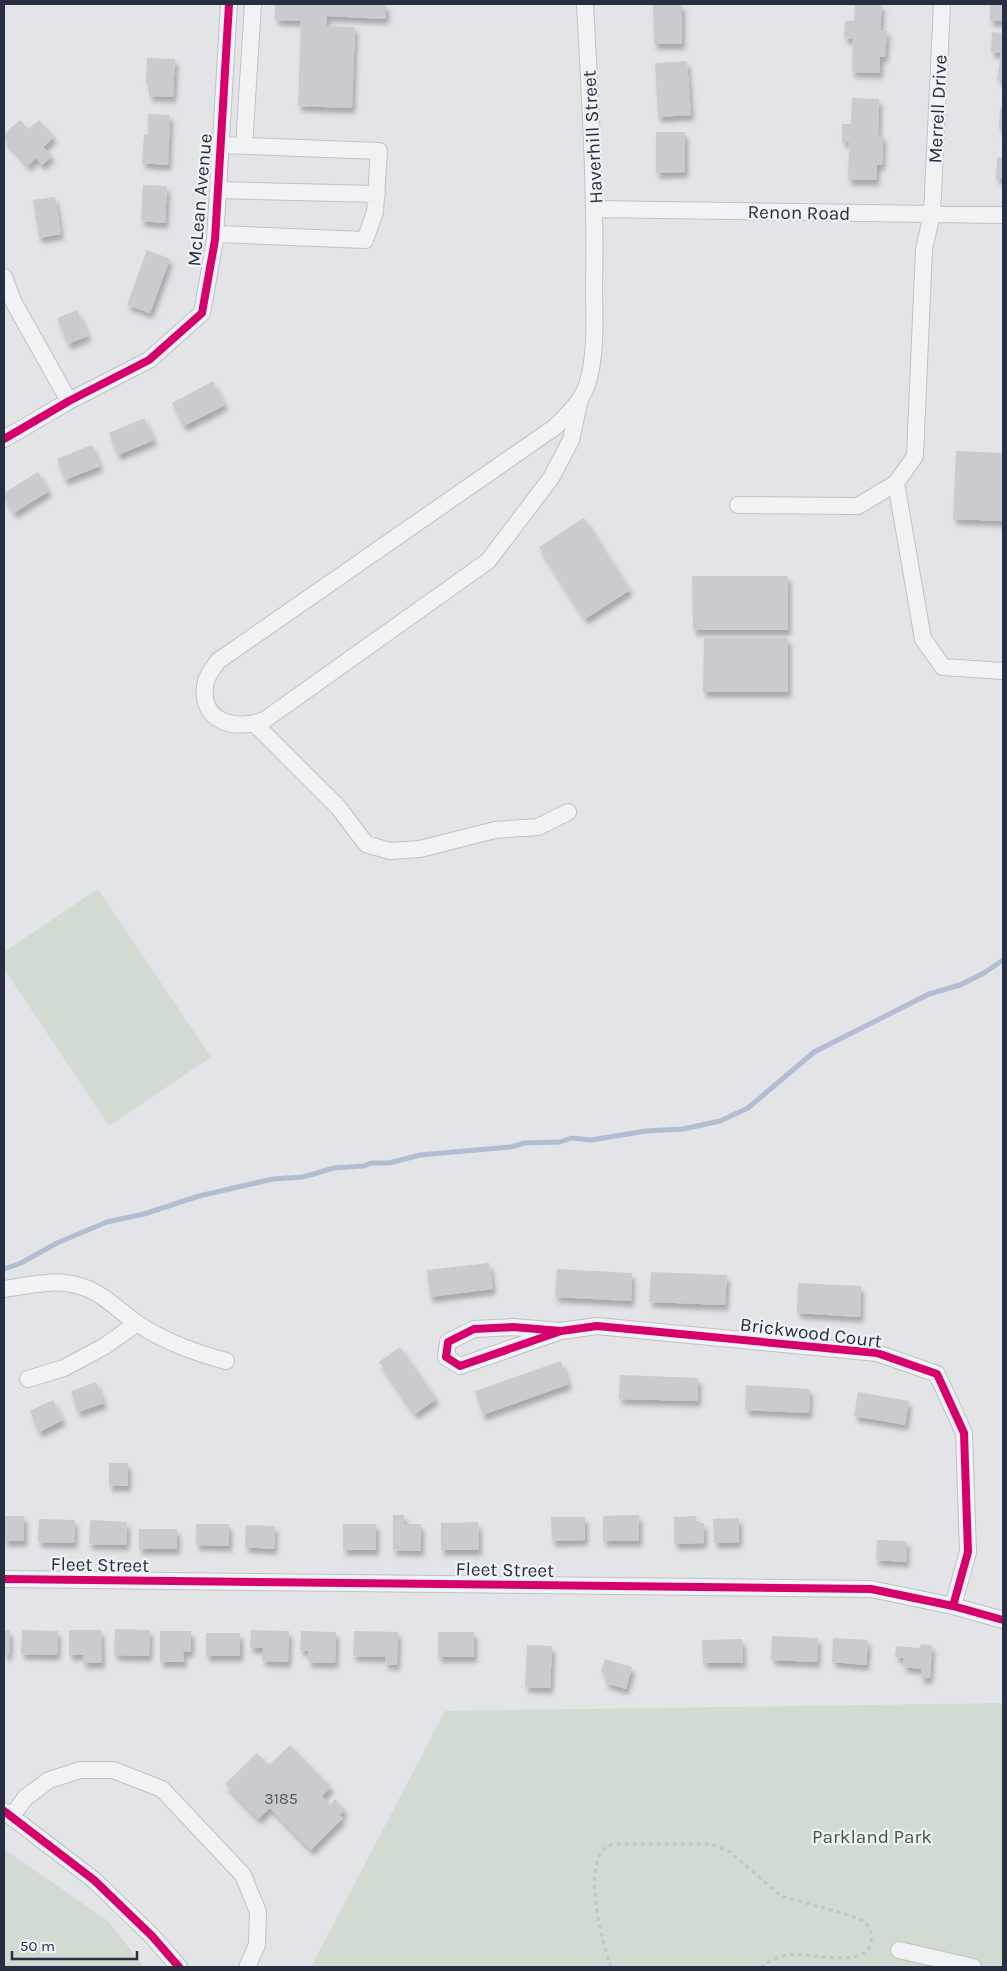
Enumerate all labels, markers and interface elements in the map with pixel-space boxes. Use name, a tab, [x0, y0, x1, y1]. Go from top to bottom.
street label: Merrell Drive	[924, 54, 952, 164]
street label: Haverhill Street	[579, 70, 607, 204]
street label: McLean Avenue	[183, 133, 217, 268]
street label: Renon Road	[747, 201, 851, 225]
street label: Brickwood Court	[739, 1313, 883, 1353]
street label: Fleet Street	[50, 1553, 149, 1577]
street label: Fleet Street	[455, 1558, 554, 1582]
house number: 3185	[264, 1789, 298, 1808]
park label: Parkland Park	[812, 1826, 932, 1848]
scale bar	[12, 1928, 138, 1960]
text: 50 m	[20, 1937, 55, 1955]

